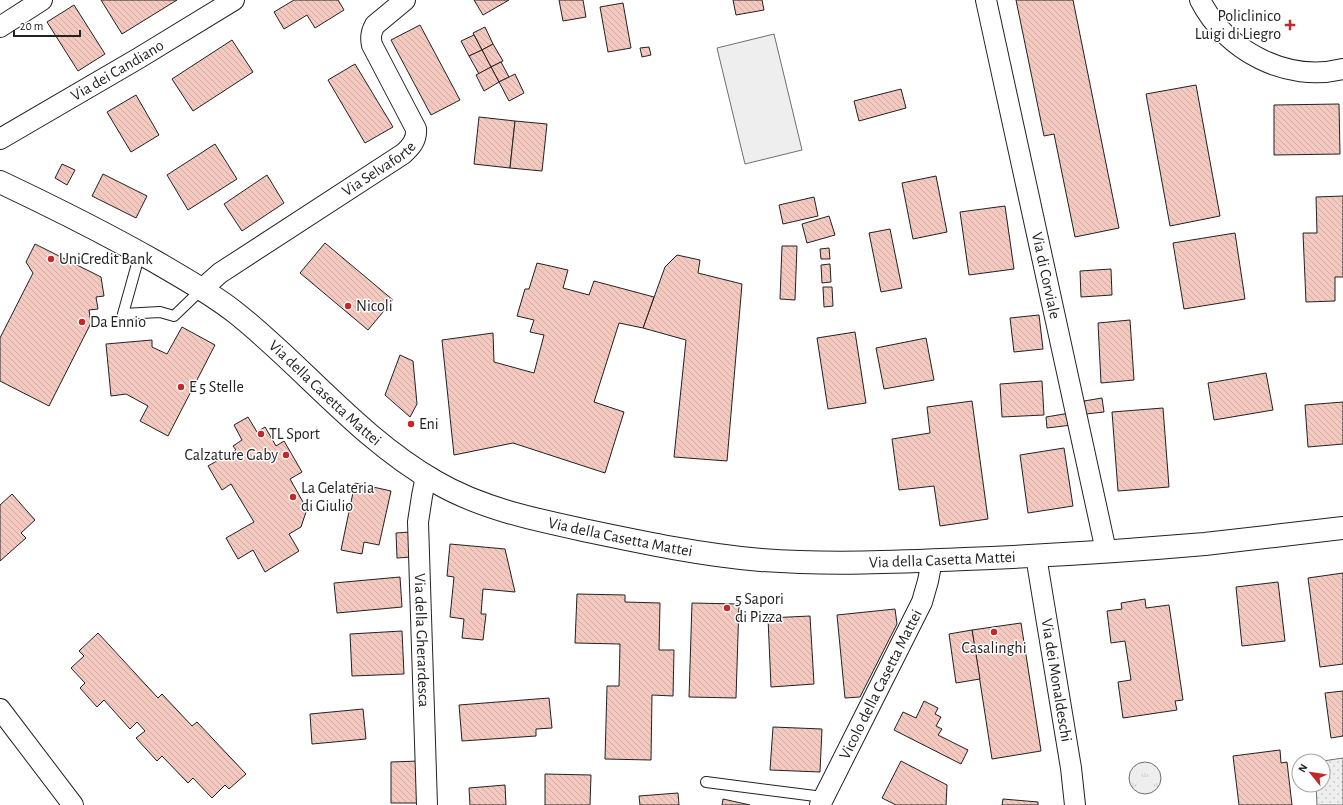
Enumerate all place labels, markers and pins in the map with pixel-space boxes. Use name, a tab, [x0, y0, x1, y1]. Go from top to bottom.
place label: Policlinico Luigi di Liegro	[1195, 8, 1281, 42]
marker: Policlinico Luigi di Liegro	[1284, 19, 1296, 31]
place label: UniCredit Bank	[59, 251, 153, 267]
marker: UniCredit Bank	[46, 254, 56, 264]
place label: Nicoli	[356, 298, 393, 314]
marker: Nicoli	[343, 301, 353, 311]
place label: Da Ennio	[90, 314, 146, 330]
marker: Da Ennio	[77, 317, 87, 327]
place label: E 5 Stelle	[189, 379, 244, 395]
marker: E 5 Stelle	[176, 382, 186, 392]
place label: Eni	[419, 416, 439, 432]
marker: Eni	[406, 419, 416, 429]
place label: TL Sport	[269, 426, 320, 442]
marker: TL Sport	[256, 429, 266, 439]
place label: Calzature Gaby	[184, 447, 278, 464]
marker: Calzature Gaby	[281, 450, 291, 460]
place label: La Gelateria di Giulio	[301, 480, 374, 514]
marker: La Gelateria di Giulio	[288, 492, 298, 502]
place label: 5 Sapori di Pizza	[735, 591, 784, 625]
marker: 5 Sapori di Pizza	[722, 603, 732, 613]
marker: Casalinghi	[989, 627, 999, 637]
place label: Casalinghi	[961, 640, 1027, 656]

